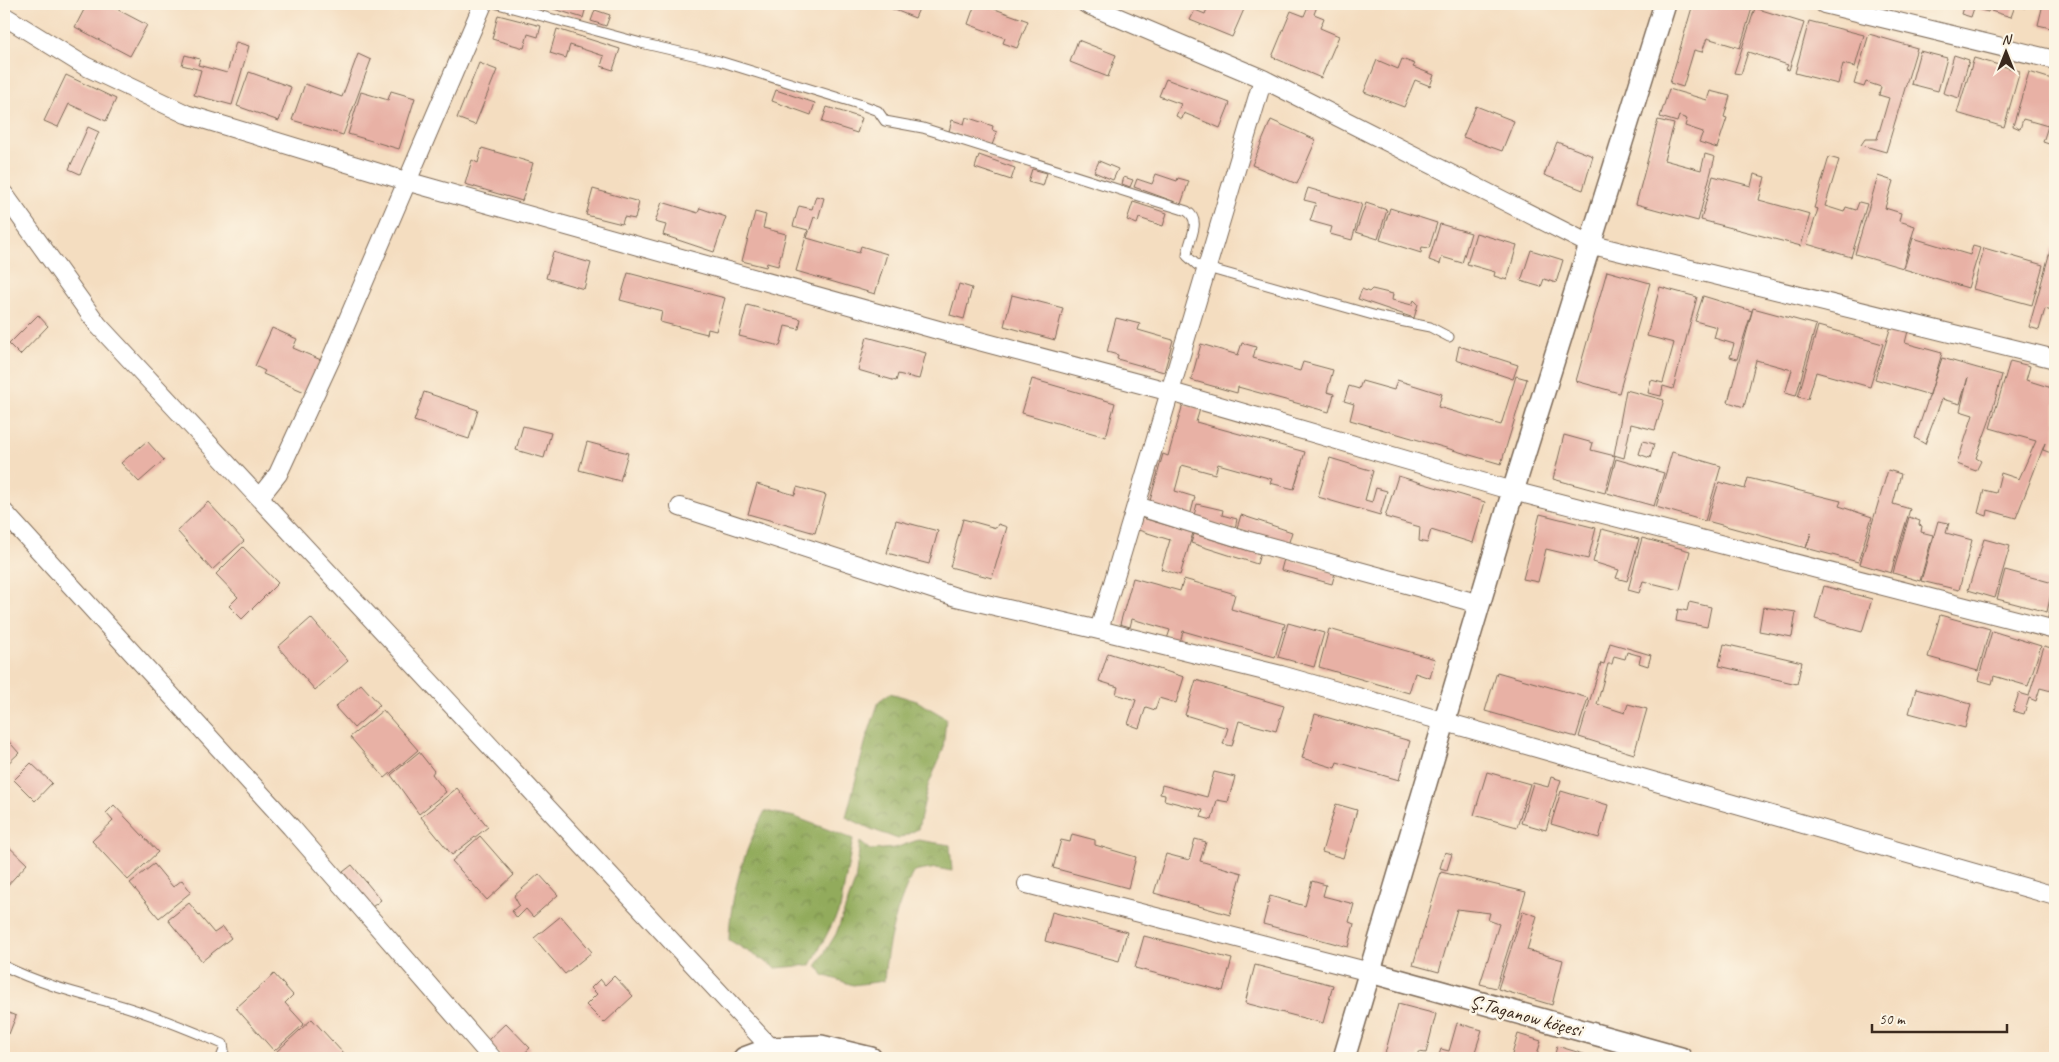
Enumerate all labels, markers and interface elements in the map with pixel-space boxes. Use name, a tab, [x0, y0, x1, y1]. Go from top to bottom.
north arrow	[1982, 28, 2032, 78]
text: N	[2002, 31, 2013, 48]
street label: Ş.Taganow köçesi	[1467, 989, 1587, 1043]
scale bar	[1872, 1002, 2006, 1034]
text: 50 m	[1879, 1010, 1906, 1029]

